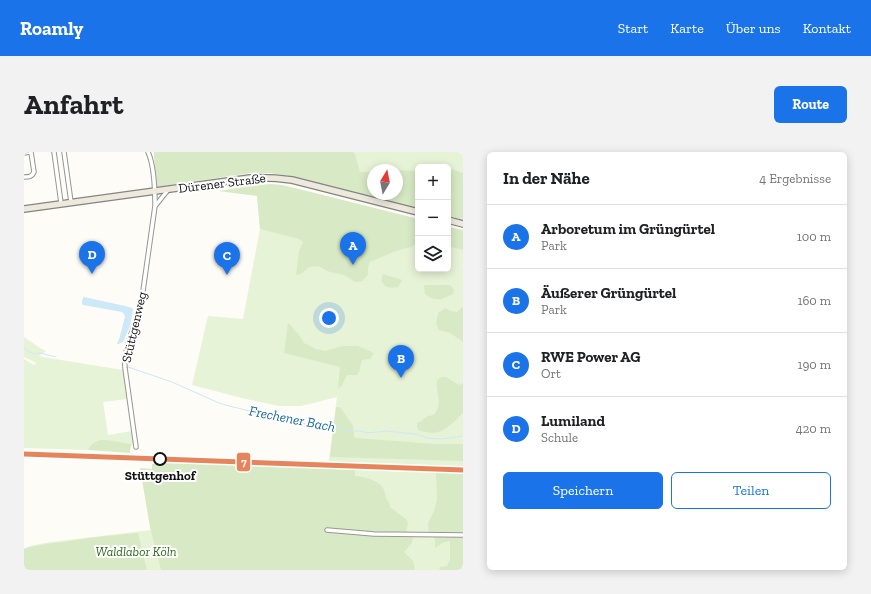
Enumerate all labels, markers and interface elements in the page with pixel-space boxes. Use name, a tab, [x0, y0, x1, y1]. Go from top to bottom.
text: Roamly	[20, 17, 83, 40]
text: Start	[618, 20, 648, 37]
text: Karte	[670, 20, 704, 37]
text: Über uns	[726, 20, 781, 37]
text: Kontakt	[803, 20, 851, 37]
button: Route	[774, 86, 847, 123]
text: Anfahrt	[24, 88, 123, 121]
north arrow	[367, 164, 403, 200]
map controls	[415, 164, 451, 272]
button: +	[415, 164, 451, 200]
text: In der Nähe	[503, 168, 590, 188]
street label: Dürener Straße	[177, 170, 267, 196]
text: 4 Ergebnisse	[759, 171, 831, 186]
button: −	[415, 200, 451, 236]
text: Arboretum im Grüngürtel	[541, 220, 715, 238]
text: A	[512, 229, 520, 244]
text: 100 m	[797, 229, 831, 244]
pin: A	[340, 232, 366, 265]
button: layers	[415, 236, 451, 272]
text: Park	[541, 238, 567, 253]
pin: D	[79, 241, 105, 274]
pin: C	[214, 242, 240, 275]
text: Äußerer Grüngürtel	[541, 284, 676, 302]
street label: Stüttgenweg	[119, 290, 149, 364]
text: B	[512, 293, 520, 308]
text: 160 m	[797, 293, 831, 308]
text: Park	[541, 302, 567, 317]
your location	[319, 308, 339, 328]
pin: B	[388, 345, 414, 378]
text: RWE Power AG	[541, 348, 640, 366]
text: C	[512, 357, 520, 372]
text: 190 m	[797, 357, 831, 372]
text: Ort	[541, 366, 561, 381]
water label: Frechener Bach	[247, 402, 337, 436]
text: Lumiland	[541, 412, 605, 430]
text: D	[511, 421, 521, 436]
text: 420 m	[796, 421, 831, 436]
text: Schule	[541, 430, 578, 445]
marker: Stüttgenhof	[153, 452, 167, 466]
line badge: 7	[236, 452, 251, 472]
text: 7	[241, 456, 247, 469]
place label: Stüttgenhof	[125, 468, 197, 483]
button: Speichern	[503, 472, 663, 509]
button: Teilen	[671, 472, 831, 509]
park label: Waldlabor Köln	[95, 544, 177, 559]

